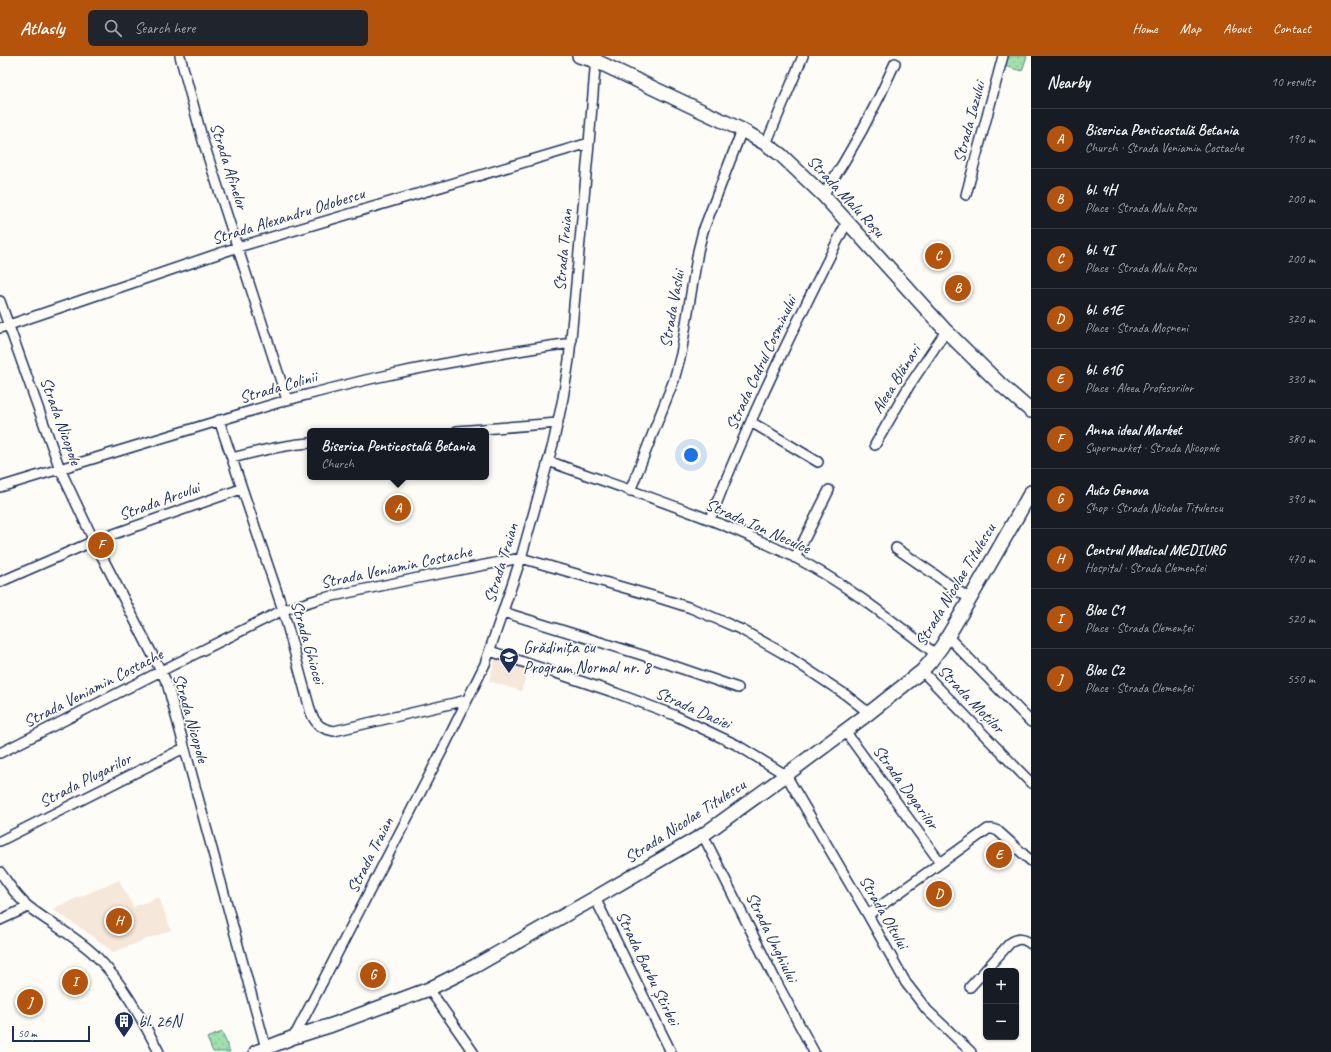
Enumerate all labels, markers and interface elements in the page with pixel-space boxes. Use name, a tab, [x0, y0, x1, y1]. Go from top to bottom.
search box	[88, 10, 368, 46]
text: Atlasly	[20, 16, 64, 40]
icon: search	[102, 17, 124, 39]
text: Search here	[134, 19, 195, 38]
text: Home	[1132, 20, 1158, 37]
text: Map	[1180, 20, 1201, 37]
text: About	[1223, 20, 1251, 37]
text: Contact	[1273, 20, 1311, 37]
text: Nearby	[1047, 72, 1090, 93]
text: 10 results	[1271, 74, 1315, 90]
street label: Strada Iazului	[948, 76, 991, 165]
street label: Strada Afinelor	[205, 120, 253, 214]
text: Biserica Penticostală Betania	[1085, 121, 1238, 140]
text: A	[1057, 131, 1063, 147]
text: 190 m	[1287, 131, 1315, 147]
text: Church · Strada Veniamin Costache	[1085, 140, 1244, 156]
street label: Strada Malu Roșu	[803, 151, 890, 243]
text: bl. 4H	[1085, 181, 1116, 200]
street label: Strada Alexandru Odobescu	[209, 182, 369, 249]
text: B	[1057, 191, 1063, 207]
text: 200 m	[1287, 191, 1315, 207]
text: Place · Strada Malu Roșu	[1085, 200, 1196, 216]
street label: Strada Traian	[549, 208, 577, 292]
pin: C	[925, 241, 951, 271]
text: bl. 4I	[1085, 241, 1114, 260]
text: C	[1057, 251, 1063, 267]
text: 200 m	[1287, 251, 1315, 267]
text: Place · Strada Malu Roșu	[1085, 260, 1196, 276]
street label: Strada Vaslui	[655, 267, 689, 349]
pin: B	[945, 273, 971, 303]
street label: Strada Codrul Cosminului	[721, 290, 802, 433]
text: bl. 61E	[1085, 301, 1123, 320]
text: D	[1056, 311, 1064, 327]
text: 320 m	[1287, 311, 1315, 327]
text: Place · Strada Moșneni	[1085, 320, 1188, 336]
street label: Aleea Blănari	[867, 339, 926, 417]
text: bl. 61G	[1085, 361, 1122, 380]
street label: Strada Colinii	[237, 365, 322, 408]
text: E	[1057, 371, 1063, 387]
text: 330 m	[1287, 371, 1315, 387]
street label: Strada Nicopole	[35, 374, 87, 469]
text: Place · Aleea Profesorilor	[1085, 380, 1193, 396]
text: Anna ideal Market	[1085, 421, 1182, 440]
popup	[307, 428, 489, 480]
text: F	[1057, 431, 1063, 447]
text: 380 m	[1287, 431, 1315, 447]
text: Biserica Penticostală Betania	[321, 437, 475, 456]
text: Supermarket · Strada Nicopole	[1085, 440, 1219, 456]
your location	[681, 445, 701, 465]
text: Church	[321, 456, 354, 472]
street label: Strada Arcului	[116, 476, 204, 525]
text: Auto Genova	[1085, 481, 1148, 500]
text: G	[1057, 491, 1063, 507]
text: 390 m	[1287, 491, 1315, 507]
pin: A	[385, 493, 411, 523]
street label: Strada Ion Neculce	[702, 494, 815, 559]
text: Shop · Strada Nicolae Titulescu	[1085, 500, 1223, 516]
street label: Strada Nicolae Titulescu	[910, 518, 1001, 650]
street label: Strada Traian	[479, 520, 523, 606]
pin: F	[88, 530, 114, 560]
street label: Strada Veniamin Costache	[319, 540, 475, 593]
text: Centrul Medical MEDIURG	[1085, 541, 1225, 560]
text: H	[1056, 551, 1064, 567]
text: 470 m	[1287, 551, 1315, 567]
text: Hospital · Strada Clemenței	[1085, 560, 1206, 576]
street label: Strada Ghiocei	[286, 598, 331, 689]
text: Bloc C1	[1085, 601, 1124, 620]
text: I	[1057, 611, 1063, 627]
text: 520 m	[1287, 611, 1315, 627]
text: Place · Strada Clemenței	[1085, 620, 1193, 636]
place label: Grădinița cu Program Normal nr. 8	[523, 637, 653, 678]
street label: Strada Veniamin Costache	[20, 643, 168, 732]
school or university icon: Grădinița cu Program Normal nr. 8	[498, 646, 520, 674]
street label: Strada Moților	[933, 660, 1010, 739]
text: Bloc C2	[1085, 661, 1124, 680]
street label: Strada Nicopole	[168, 671, 214, 766]
text: J	[1058, 671, 1062, 687]
text: 550 m	[1287, 671, 1315, 687]
text: Place · Strada Clemenței	[1085, 680, 1193, 696]
street label: Strada Daciei	[652, 682, 736, 735]
street label: Strada Dogarilor	[868, 741, 945, 835]
street label: Strada Plugarilor	[36, 747, 136, 812]
street label: Strada Nicolae Titulescu	[621, 773, 751, 868]
street label: Strada Traian	[342, 813, 398, 897]
pin: E	[986, 840, 1012, 870]
street label: Strada Oltului	[855, 872, 914, 954]
pin: D	[926, 879, 952, 909]
street label: Strada Unghiului	[741, 889, 804, 988]
pin: H	[106, 906, 132, 936]
street label: Strada Barbu Știrbei	[611, 907, 686, 1031]
pin: G	[360, 960, 386, 990]
pin: I	[62, 967, 88, 997]
map controls	[983, 968, 1019, 1040]
button: +	[983, 968, 1019, 1004]
pin: J	[17, 987, 43, 1017]
button: −	[983, 1004, 1019, 1040]
building icon: bl. 26N	[113, 1010, 135, 1038]
place label: bl. 26N	[138, 1011, 184, 1032]
scale bar	[12, 1024, 90, 1043]
text: 50 m	[18, 1026, 37, 1040]

